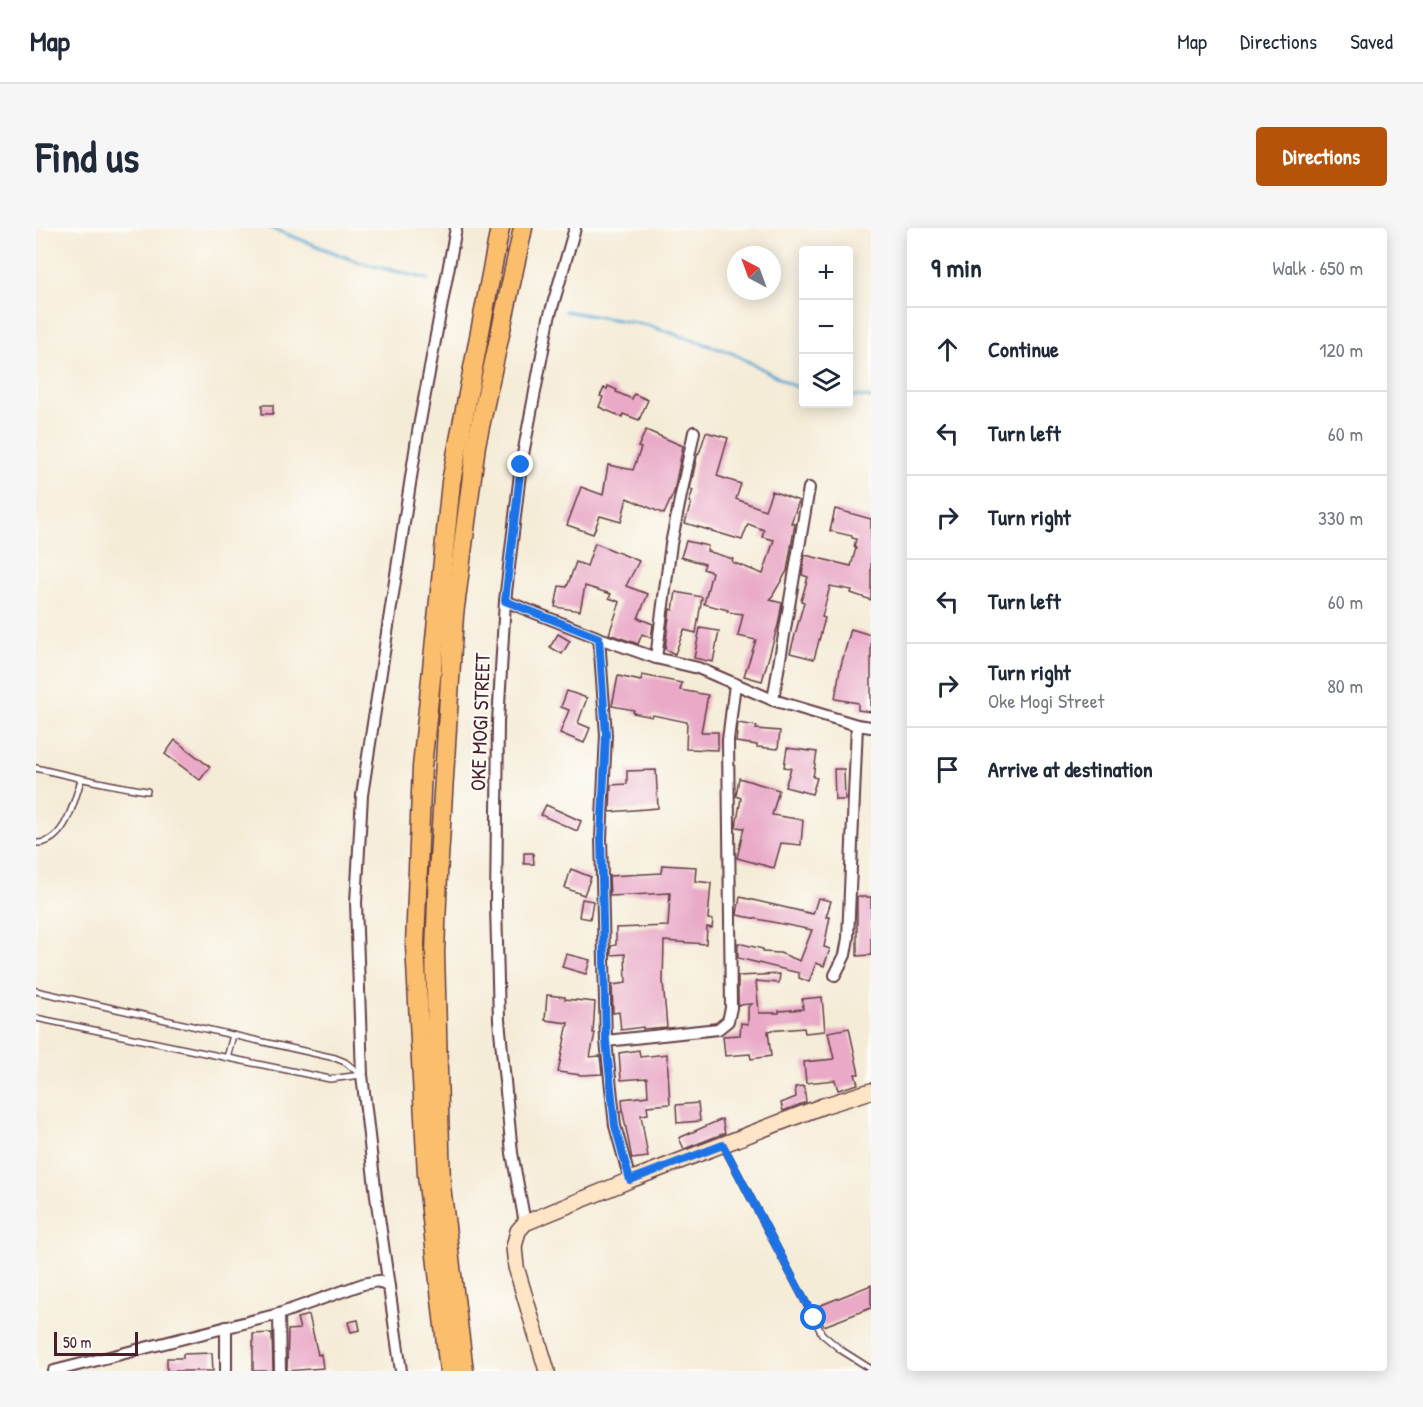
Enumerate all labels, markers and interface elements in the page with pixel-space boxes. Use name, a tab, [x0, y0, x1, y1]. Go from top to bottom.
text: Map	[30, 22, 70, 60]
text: Map	[1177, 27, 1207, 56]
text: Directions	[1240, 27, 1317, 56]
text: Saved	[1350, 27, 1393, 56]
button: Directions	[1256, 127, 1387, 186]
text: Find us	[36, 128, 139, 185]
north arrow	[727, 246, 781, 300]
map controls	[799, 246, 853, 408]
button: +	[799, 246, 853, 300]
text: 9 min	[931, 250, 982, 285]
text: Walk · 650 m	[1272, 254, 1363, 281]
button: −	[799, 300, 853, 354]
icon: ahead	[931, 333, 964, 366]
text: Continue	[988, 334, 1059, 364]
text: 120 m	[1319, 336, 1363, 363]
button: layers	[799, 354, 853, 408]
icon: left	[931, 417, 964, 450]
text: Turn left	[988, 418, 1061, 448]
text: 60 m	[1328, 420, 1363, 447]
route end	[507, 451, 533, 477]
icon: right	[931, 501, 964, 534]
text: Turn right	[988, 502, 1071, 532]
text: 330 m	[1318, 504, 1363, 531]
icon: left	[931, 585, 964, 618]
text: Turn left	[988, 586, 1061, 616]
text: 60 m	[1328, 588, 1363, 615]
street label: OKE MOGI STREET	[463, 651, 497, 792]
text: Turn right	[988, 657, 1071, 687]
icon: right	[931, 669, 964, 702]
text: 80 m	[1327, 672, 1363, 699]
text: Oke Mogi Street	[988, 687, 1104, 714]
icon: arrive	[931, 753, 964, 786]
text: Arrive at destination	[988, 754, 1153, 784]
route start	[800, 1304, 826, 1330]
scale bar	[54, 1329, 138, 1356]
text: 50 m	[63, 1331, 92, 1353]

